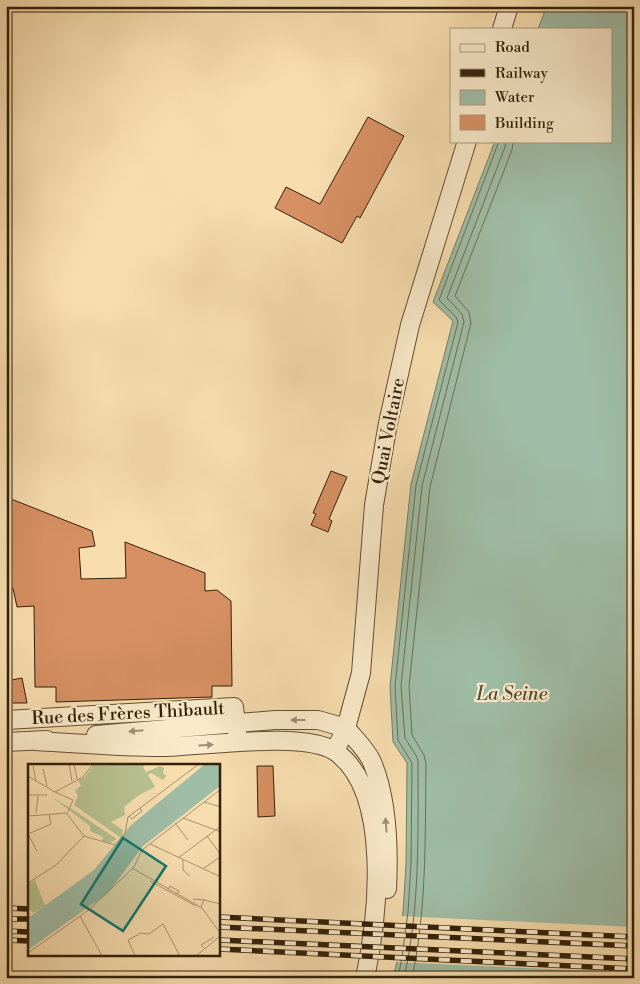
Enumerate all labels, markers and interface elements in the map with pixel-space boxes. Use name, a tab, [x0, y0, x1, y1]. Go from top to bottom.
legend	[450, 28, 612, 142]
text: Road	[495, 38, 530, 57]
text: Railway	[495, 64, 549, 83]
text: Water	[494, 88, 535, 107]
text: Building	[494, 114, 554, 133]
street label: Quai Voltaire	[367, 376, 410, 486]
water label: La Seine	[475, 682, 548, 706]
street label: Rue des Frères Thibault	[31, 697, 226, 730]
one-way arrow	[290, 716, 306, 724]
one-way arrow	[128, 727, 144, 735]
one-way arrow	[199, 740, 215, 748]
inset map	[28, 764, 220, 956]
one-way arrow	[382, 816, 390, 832]

